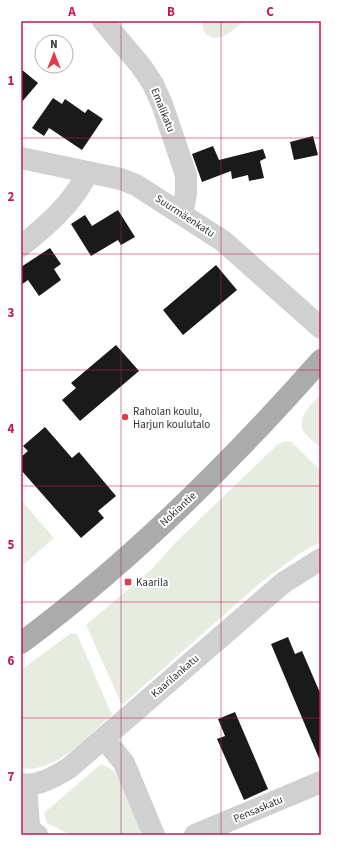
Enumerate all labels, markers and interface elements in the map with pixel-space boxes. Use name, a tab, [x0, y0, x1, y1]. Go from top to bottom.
text: A	[67, 3, 76, 21]
text: B	[167, 3, 175, 21]
text: C	[266, 3, 274, 21]
north arrow	[34, 34, 74, 74]
text: N	[50, 37, 58, 52]
text: 1	[8, 72, 15, 90]
street label: Emalikatu	[147, 86, 179, 134]
text: 2	[8, 188, 15, 206]
street label: Suurmäenkatu	[152, 191, 218, 241]
text: 3	[8, 304, 15, 322]
place label: Raholan koulu, Harjun koulutalo	[133, 404, 210, 432]
marker: Raholan koulu, Harjun koulutalo	[120, 412, 130, 422]
text: 4	[8, 420, 15, 438]
street label: Nokiantie	[157, 488, 200, 530]
text: 5	[8, 536, 15, 554]
place label: Kaarila	[136, 575, 168, 590]
marker: Kaarila	[123, 577, 133, 587]
street label: Kaarilankatu	[148, 651, 202, 701]
text: 6	[8, 652, 15, 670]
text: 7	[8, 768, 15, 786]
street label: Pensaskatu	[231, 792, 285, 826]

